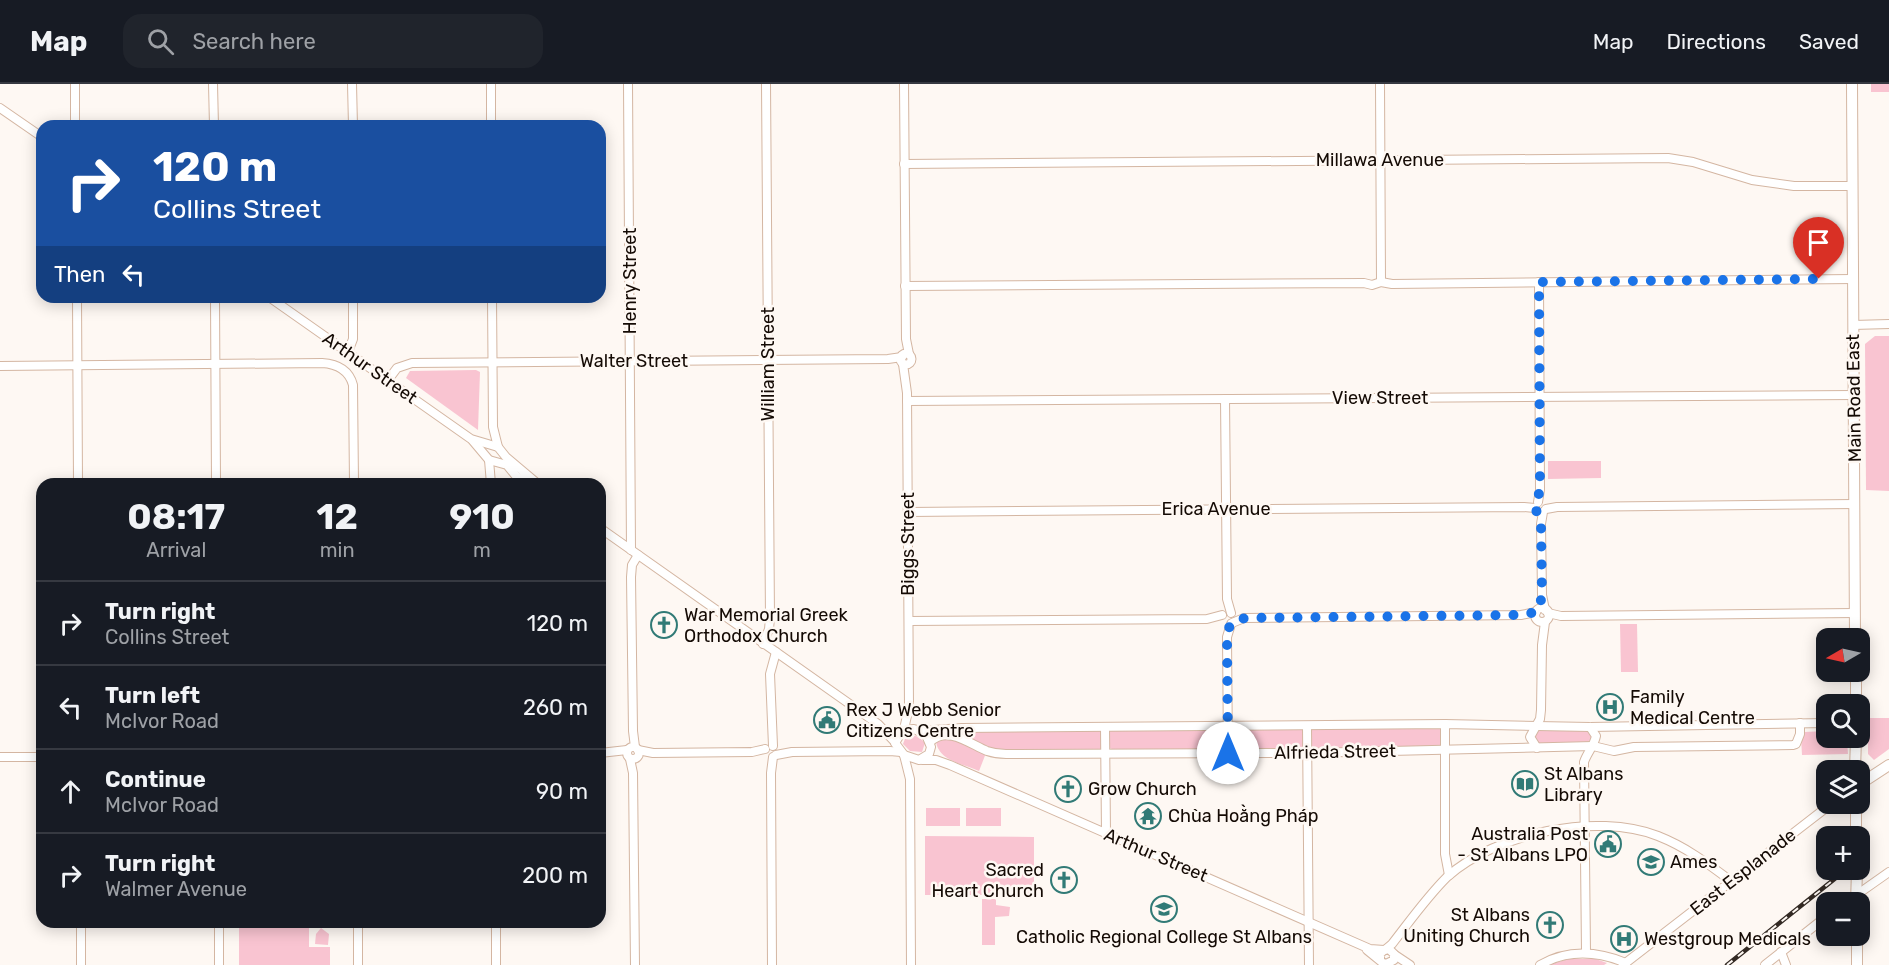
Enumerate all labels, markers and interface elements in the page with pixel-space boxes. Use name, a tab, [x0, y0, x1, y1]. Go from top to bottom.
search box	[123, 14, 543, 68]
text: Map	[30, 25, 87, 58]
icon: search	[144, 25, 177, 58]
text: Search here	[192, 28, 316, 55]
text: Map	[1593, 29, 1634, 54]
text: Directions	[1667, 29, 1766, 54]
text: Saved	[1799, 29, 1859, 54]
text: 120 m	[153, 142, 277, 192]
icon: right	[54, 144, 132, 222]
street label: Millawa Avenue	[1316, 149, 1444, 171]
text: Collins Street	[153, 193, 321, 225]
pin	[1793, 217, 1844, 279]
icon: arrive	[1802, 226, 1835, 259]
street label: Henry Street	[619, 228, 641, 334]
icon: left	[117, 258, 150, 291]
text: Then	[54, 261, 105, 288]
street label: William Street	[757, 307, 779, 421]
street label: Arthur Street	[318, 327, 422, 409]
street label: Main Road East	[1842, 334, 1866, 462]
street label: Walter Street	[580, 350, 688, 372]
street label: View Street	[1332, 387, 1428, 409]
street label: Biggs Street	[897, 492, 919, 596]
text: 08:17	[127, 495, 225, 538]
text: 12	[317, 495, 358, 538]
text: 910	[449, 495, 515, 538]
street label: Erica Avenue	[1162, 498, 1270, 520]
text: Arrival	[146, 538, 206, 562]
text: min	[320, 538, 355, 562]
text: m	[473, 538, 491, 562]
text: Turn right	[105, 598, 215, 625]
place label: War Memorial Greek Orthodox Church	[684, 604, 849, 647]
icon: right	[54, 607, 87, 640]
text: 120 m	[527, 610, 588, 637]
church icon: War Memorial Greek Orthodox Church	[649, 610, 679, 640]
text: Collins Street	[105, 625, 229, 649]
north arrow	[1816, 628, 1870, 682]
map controls	[1816, 628, 1870, 946]
text: Turn left	[105, 682, 200, 709]
place label: Family Medical Centre	[1630, 686, 1755, 729]
icon: left	[54, 691, 87, 724]
hospital icon: Family Medical Centre	[1595, 692, 1625, 722]
text: 260 m	[523, 694, 588, 721]
button: search	[1816, 694, 1870, 748]
place label: Rex J Webb Senior Citizens Centre	[846, 699, 1001, 742]
public building icon: Rex J Webb Senior Citizens Centre	[812, 705, 842, 735]
text: McIvor Road	[105, 709, 219, 733]
position arrow	[1196, 721, 1260, 785]
street label: Alfrieda Street	[1274, 740, 1396, 764]
button: layers	[1816, 760, 1870, 814]
place label: St Albans Library	[1544, 763, 1623, 806]
text: Continue	[105, 766, 206, 793]
library icon: St Albans Library	[1510, 769, 1540, 799]
church icon: Grow Church	[1053, 774, 1083, 804]
icon: ahead	[54, 775, 87, 808]
text: 90 m	[536, 778, 588, 805]
place label: Grow Church	[1088, 778, 1197, 800]
text: McIvor Road	[105, 793, 219, 817]
temple icon: Chùa Hoằng Pháp	[1133, 801, 1163, 831]
place label: Chùa Hoằng Pháp	[1168, 804, 1319, 827]
street label: Arthur Street	[1101, 823, 1211, 887]
place label: Australia Post - St Albans LPO	[1457, 823, 1588, 866]
street label: East Esplanade	[1686, 824, 1800, 920]
button: +	[1816, 826, 1870, 880]
public building icon: Australia Post - St Albans LPO	[1593, 829, 1623, 859]
school or university icon: Ames	[1636, 847, 1666, 877]
text: Turn right	[105, 850, 215, 877]
place label: Ames	[1670, 851, 1717, 873]
icon: right	[54, 859, 87, 892]
place label: Sacred Heart Church	[931, 859, 1044, 902]
text: 200 m	[522, 862, 588, 889]
church icon: Sacred Heart Church	[1049, 865, 1079, 895]
text: Walmer Avenue	[105, 877, 247, 901]
button: −	[1816, 892, 1870, 946]
school or university icon: Catholic Regional College St Albans	[1149, 894, 1179, 924]
place label: St Albans Uniting Church	[1403, 904, 1530, 947]
church icon: St Albans Uniting Church	[1535, 910, 1565, 940]
hospital icon: Westgroup Medicals	[1609, 924, 1639, 954]
place label: Catholic Regional College St Albans	[1016, 926, 1312, 948]
place label: Westgroup Medicals	[1644, 928, 1811, 950]

